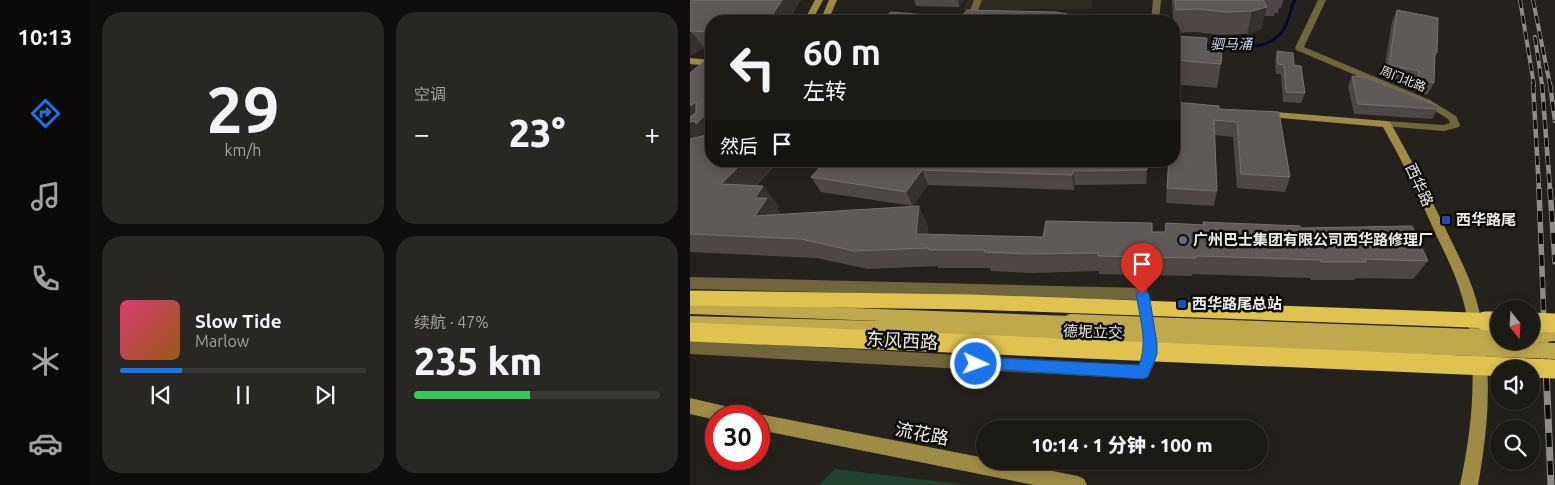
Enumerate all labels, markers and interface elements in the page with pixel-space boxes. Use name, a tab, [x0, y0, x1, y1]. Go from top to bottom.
text: 10:13	[17, 24, 73, 49]
text: 60 m	[803, 32, 881, 72]
icon: left	[720, 35, 785, 100]
water label: 驷马涌	[1210, 36, 1254, 52]
street label: 周门北路	[1378, 64, 1428, 94]
text: 29	[206, 72, 280, 145]
text: 左转	[803, 78, 847, 103]
text: 空调	[414, 85, 446, 103]
icon: directions	[28, 96, 63, 131]
text: 23°	[509, 112, 565, 154]
text: −	[414, 118, 430, 149]
text: +	[644, 118, 660, 149]
icon: arrive	[768, 130, 796, 158]
text: 然后	[720, 135, 758, 157]
text: km/h	[225, 141, 261, 159]
street label: 西华路	[1402, 161, 1437, 209]
icon: music	[28, 179, 63, 214]
place label: 西华路尾	[1456, 211, 1516, 228]
marker: 西华路尾	[1440, 214, 1452, 226]
place label: 广州巴士集团有限公司西华路修理厂	[1193, 231, 1433, 248]
marker: 广州巴士集团有限公司西华路修理厂	[1177, 234, 1189, 246]
pin	[1121, 243, 1163, 294]
icon: arrive	[1128, 250, 1156, 278]
icon: phone	[28, 261, 63, 296]
place label: 西华路尾总站	[1192, 295, 1282, 312]
marker: 西华路尾总站	[1176, 298, 1188, 310]
north arrow	[1490, 300, 1540, 350]
map controls	[1490, 300, 1540, 470]
text: Slow Tide	[195, 310, 282, 332]
text: 续航 · 47%	[414, 313, 489, 331]
street label: 德坭立交	[1063, 322, 1123, 341]
street label: 东风西路	[866, 328, 939, 352]
text: Marlow	[195, 332, 249, 350]
position arrow	[949, 337, 1001, 389]
text: 235 km	[414, 340, 542, 382]
icon: climate	[28, 344, 63, 379]
button: sound	[1490, 360, 1540, 410]
icon: previous	[147, 381, 175, 409]
icon: pause	[229, 381, 257, 409]
icon: next	[311, 381, 339, 409]
speed limit sign: 30	[705, 405, 770, 470]
street label: 流花路	[894, 418, 951, 448]
button: search	[1490, 420, 1540, 470]
icon: car	[28, 426, 63, 461]
text: 10:14 · 1 分钟 · 100 m	[1031, 434, 1213, 456]

